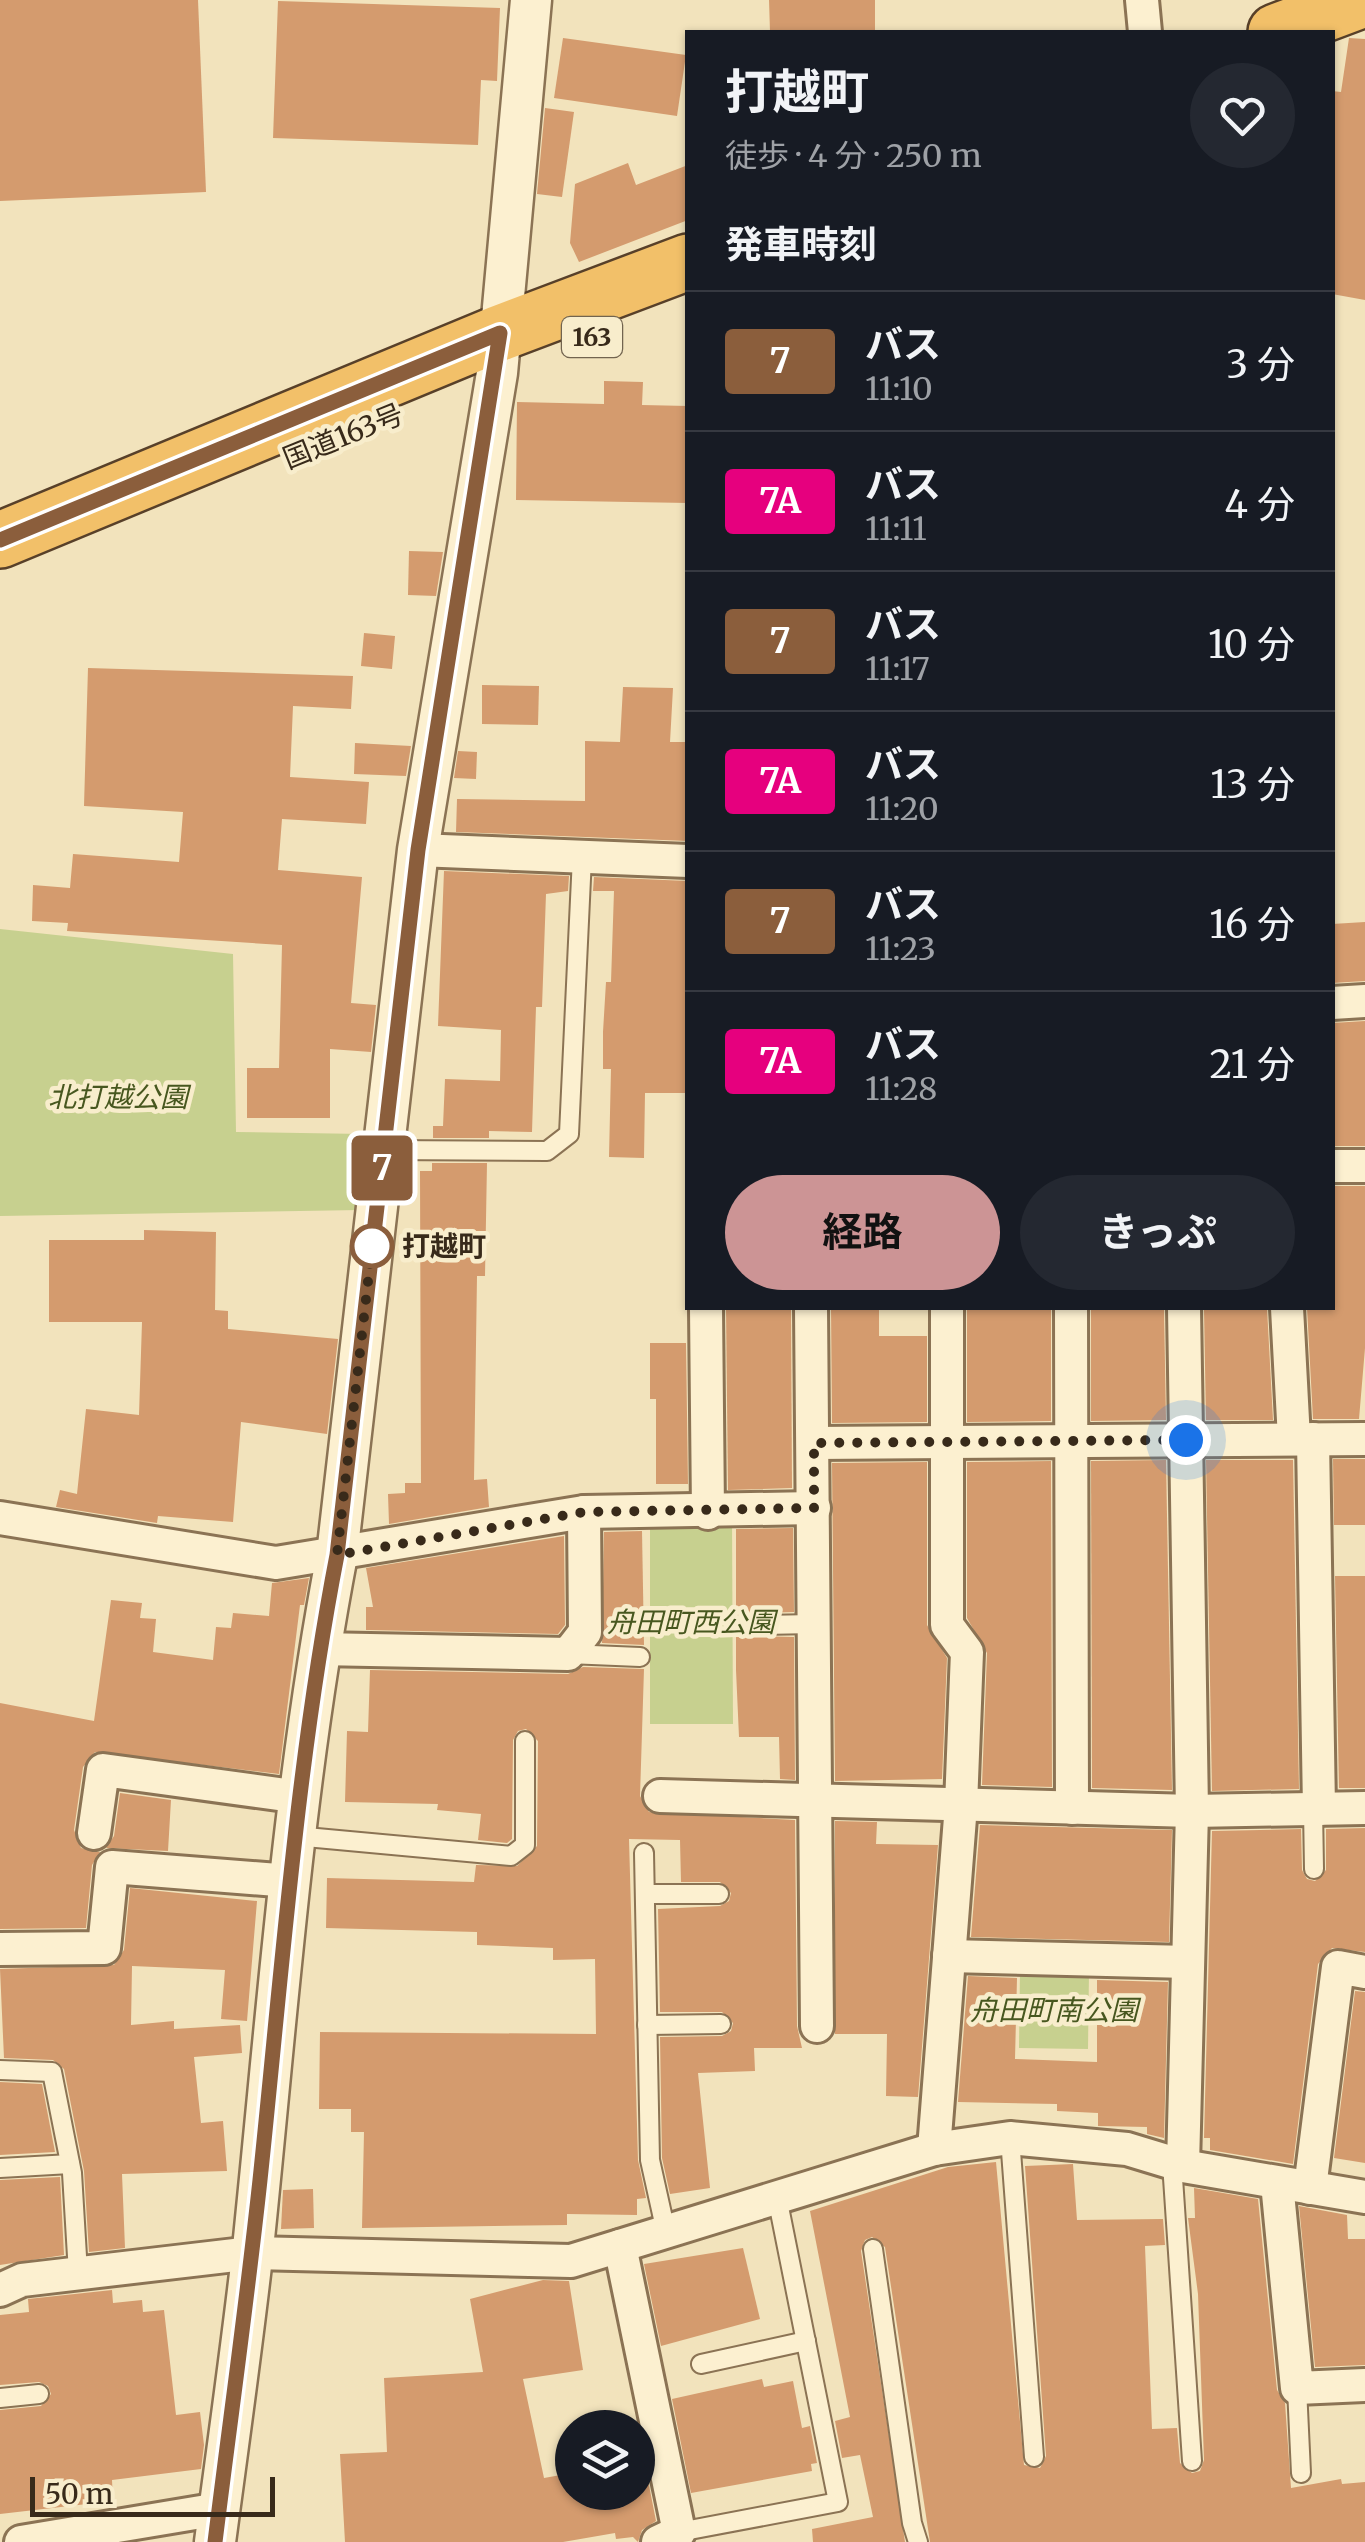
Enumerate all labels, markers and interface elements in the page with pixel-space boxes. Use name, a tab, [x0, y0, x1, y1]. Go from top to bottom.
text: 打越町	[725, 62, 869, 122]
button: heart	[1190, 63, 1295, 168]
text: 徒歩 · 4 分 · 250 m	[725, 136, 982, 176]
text: 発車時刻	[725, 221, 877, 268]
road number: 163	[562, 317, 622, 357]
text: バス	[865, 321, 941, 368]
text: 7	[770, 339, 790, 383]
text: 3 分	[1226, 341, 1295, 388]
text: 11:10	[865, 369, 933, 409]
street label: 国道163号	[277, 396, 409, 476]
text: バス	[865, 461, 941, 508]
text: 7A	[759, 479, 801, 523]
text: 4 分	[1225, 481, 1295, 528]
text: 11:11	[865, 509, 927, 549]
text: バス	[865, 601, 941, 648]
text: 7	[770, 619, 790, 663]
text: 10 分	[1208, 621, 1295, 668]
text: 11:17	[865, 649, 930, 689]
text: バス	[865, 741, 941, 788]
text: 7A	[759, 759, 801, 803]
text: 13 分	[1210, 761, 1295, 808]
text: 11:20	[865, 789, 939, 829]
text: バス	[865, 881, 941, 928]
text: 7	[770, 899, 790, 943]
text: 16 分	[1209, 901, 1295, 948]
text: 11:23	[865, 929, 936, 969]
text: バス	[865, 1021, 941, 1068]
text: 7A	[759, 1039, 801, 1083]
text: 21 分	[1209, 1041, 1295, 1088]
text: 11:28	[865, 1069, 937, 1109]
park label: 北打越公園	[48, 1079, 192, 1115]
line badge: 7	[350, 1136, 414, 1200]
text: 7	[372, 1146, 392, 1190]
button: 経路	[725, 1175, 1000, 1290]
button: きっぷ	[1020, 1175, 1295, 1290]
marker: 打越町	[351, 1225, 393, 1267]
place label: 打越町	[402, 1228, 486, 1264]
your location	[1161, 1415, 1211, 1465]
park label: 舟田町西公園	[607, 1604, 779, 1640]
park label: 舟田町南公園	[970, 1992, 1142, 2028]
map controls	[555, 2410, 655, 2510]
button: layers	[555, 2410, 655, 2510]
scale bar	[30, 2472, 275, 2516]
text: 50 m	[45, 2476, 113, 2512]

